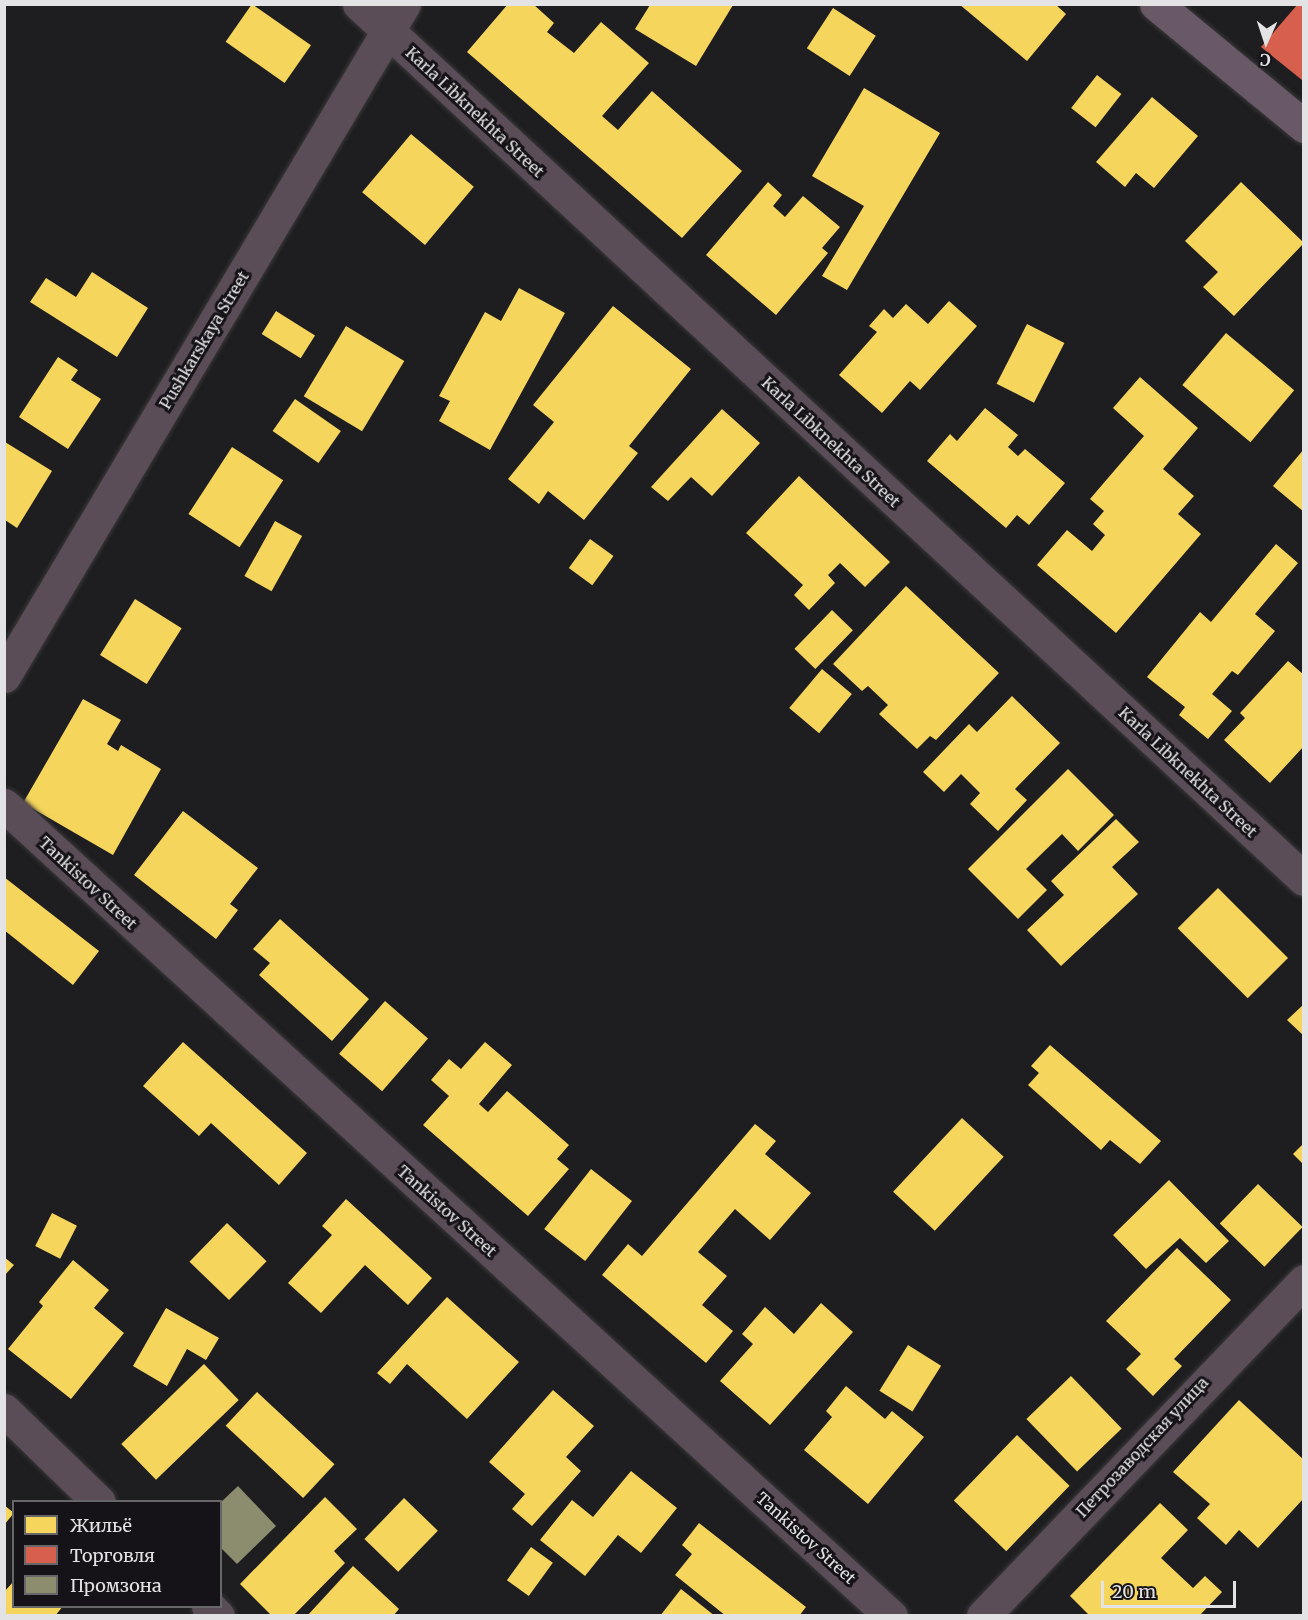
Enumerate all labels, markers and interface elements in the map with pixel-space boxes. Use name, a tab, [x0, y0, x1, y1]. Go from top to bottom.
north arrow	[1236, 12, 1296, 72]
street label: Karla Libknekhta Street	[402, 43, 548, 181]
text: С	[1259, 50, 1271, 70]
street label: Pushkarskaya Street	[155, 268, 253, 412]
street label: Karla Libknekhta Street	[758, 373, 904, 511]
street label: Karla Libknekhta Street	[1115, 703, 1261, 841]
street label: Tankistov Street	[35, 833, 141, 933]
street label: Tankistov Street	[393, 1161, 501, 1261]
street label: Петрозаводская улица	[1072, 1373, 1212, 1521]
street label: Tankistov Street	[752, 1488, 860, 1588]
legend	[12, 1500, 222, 1608]
text: Жильё	[70, 1514, 132, 1537]
text: Торговля	[70, 1544, 155, 1567]
scale bar	[1104, 1569, 1239, 1607]
text: Промзона	[70, 1574, 162, 1597]
text: 20 m	[1112, 1580, 1156, 1603]

